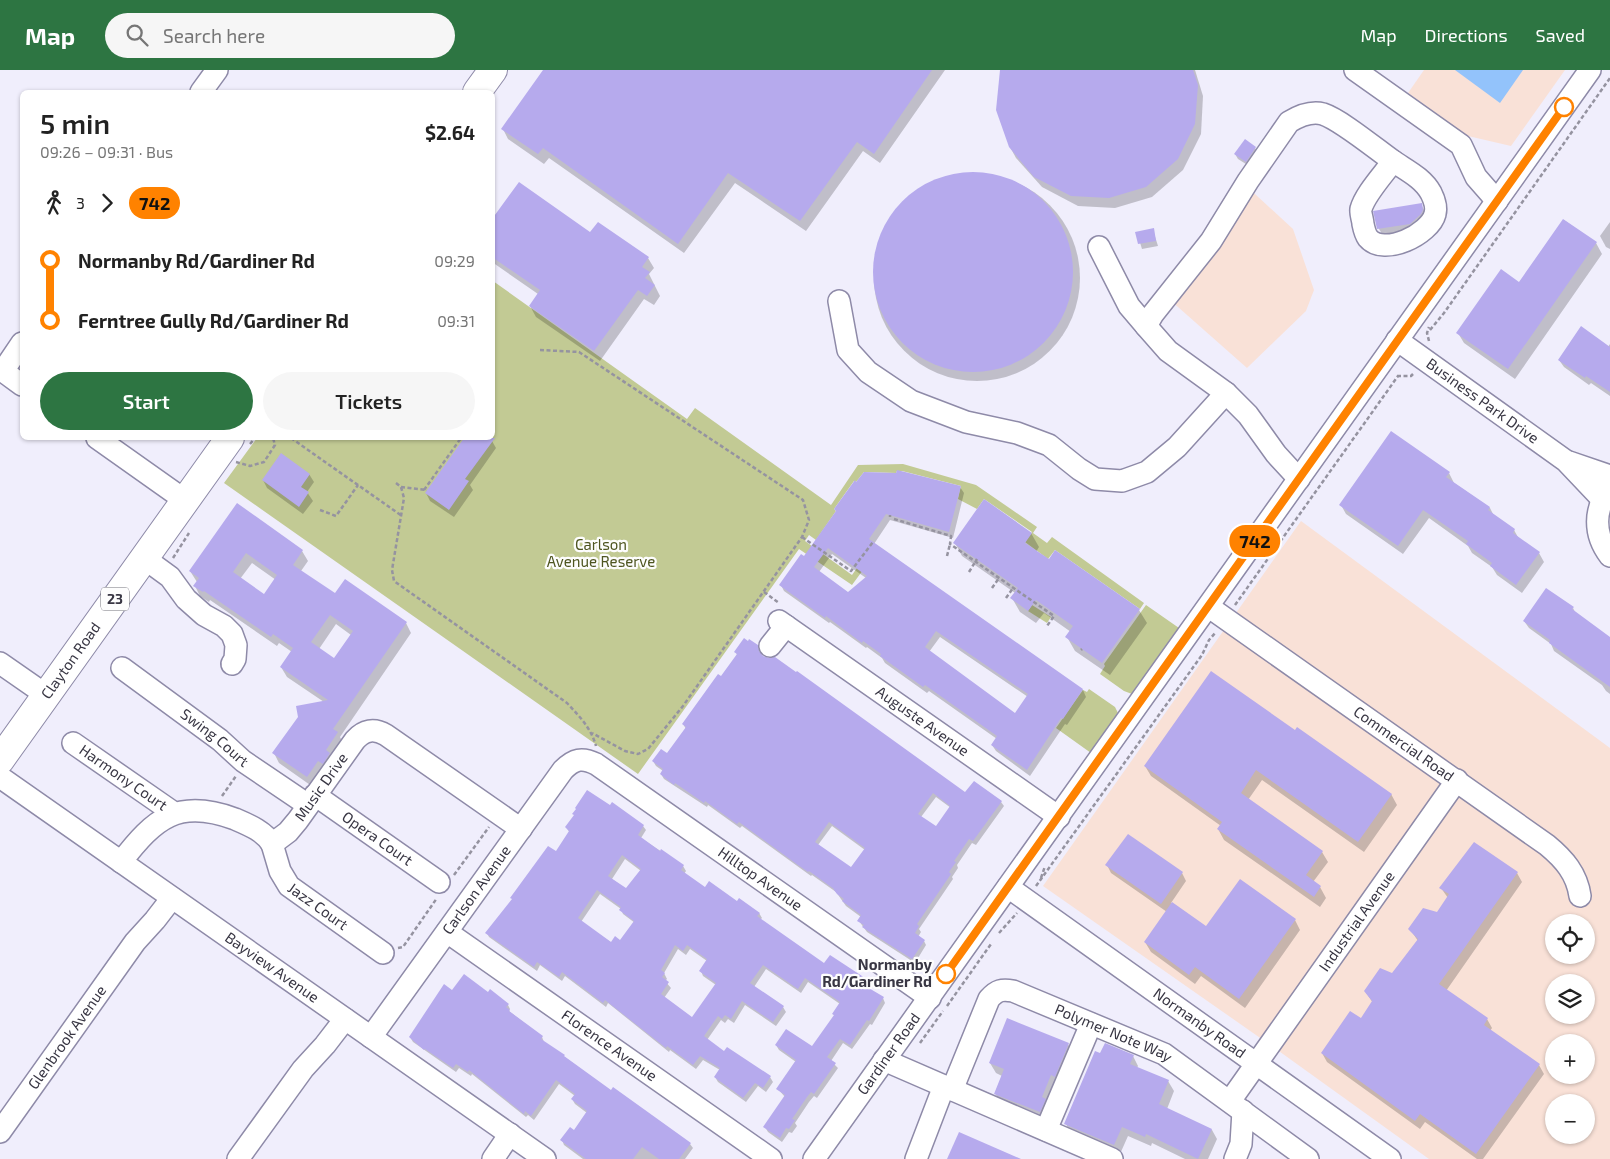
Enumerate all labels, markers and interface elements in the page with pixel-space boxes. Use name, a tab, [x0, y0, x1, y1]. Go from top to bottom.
search box	[105, 13, 455, 58]
text: Map	[25, 21, 75, 50]
icon: search	[123, 21, 151, 49]
text: Search here	[163, 24, 265, 47]
text: Map	[1360, 24, 1397, 46]
text: Directions	[1425, 24, 1508, 46]
text: Saved	[1536, 24, 1585, 46]
unlabelled marker	[1554, 97, 1574, 117]
text: 5 min	[40, 106, 110, 140]
text: $2.64	[425, 121, 475, 144]
text: 09:26 – 09:31 · Bus	[40, 142, 173, 161]
icon: walk	[40, 189, 68, 217]
icon: forward	[93, 189, 121, 217]
text: 742	[139, 192, 170, 214]
text: 3	[76, 193, 85, 212]
text: Normanby Rd/Gardiner Rd	[78, 249, 315, 272]
text: 09:29	[434, 251, 475, 270]
text: Ferntree Gully Rd/Gardiner Rd	[78, 309, 349, 332]
text: 09:31	[437, 311, 475, 330]
street label: Business Park Drive	[1423, 354, 1543, 447]
button: Start	[40, 372, 253, 430]
button: Tickets	[263, 372, 475, 430]
line badge: 742	[1226, 525, 1284, 557]
text: 742	[1239, 530, 1271, 552]
park label: Carlson Avenue Reserve	[547, 535, 655, 570]
road number: 23	[101, 588, 129, 610]
street label: Clayton Road	[37, 618, 104, 702]
street label: Auguste Avenue	[873, 682, 973, 759]
street label: Commercial Road	[1350, 702, 1458, 785]
street label: Swing Court	[178, 704, 252, 770]
street label: Harmony Court	[76, 740, 171, 814]
street label: Music Drive	[290, 749, 351, 824]
street label: Opera Court	[339, 807, 417, 869]
street label: Carlson Avenue	[438, 841, 514, 938]
street label: Hilltop Avenue	[715, 842, 806, 914]
street label: Industrial Avenue	[1315, 867, 1398, 974]
street label: Jazz Court	[285, 878, 352, 933]
map controls	[1545, 914, 1595, 1144]
button: locate	[1545, 914, 1595, 964]
street label: Bayview Avenue	[222, 928, 323, 1006]
place label: Normanby Rd/Gardiner Rd	[822, 955, 933, 990]
marker: Normanby Rd/Gardiner Rd	[936, 964, 956, 984]
button: layers	[1545, 974, 1595, 1024]
street label: Glenbrook Avenue	[23, 982, 109, 1092]
street label: Normanby Road	[1150, 983, 1250, 1062]
street label: Polymer Note Way	[1052, 999, 1177, 1065]
street label: Florence Avenue	[559, 1005, 661, 1084]
street label: Gardiner Road	[853, 1009, 923, 1098]
button: +	[1545, 1034, 1595, 1084]
button: −	[1545, 1094, 1595, 1144]

